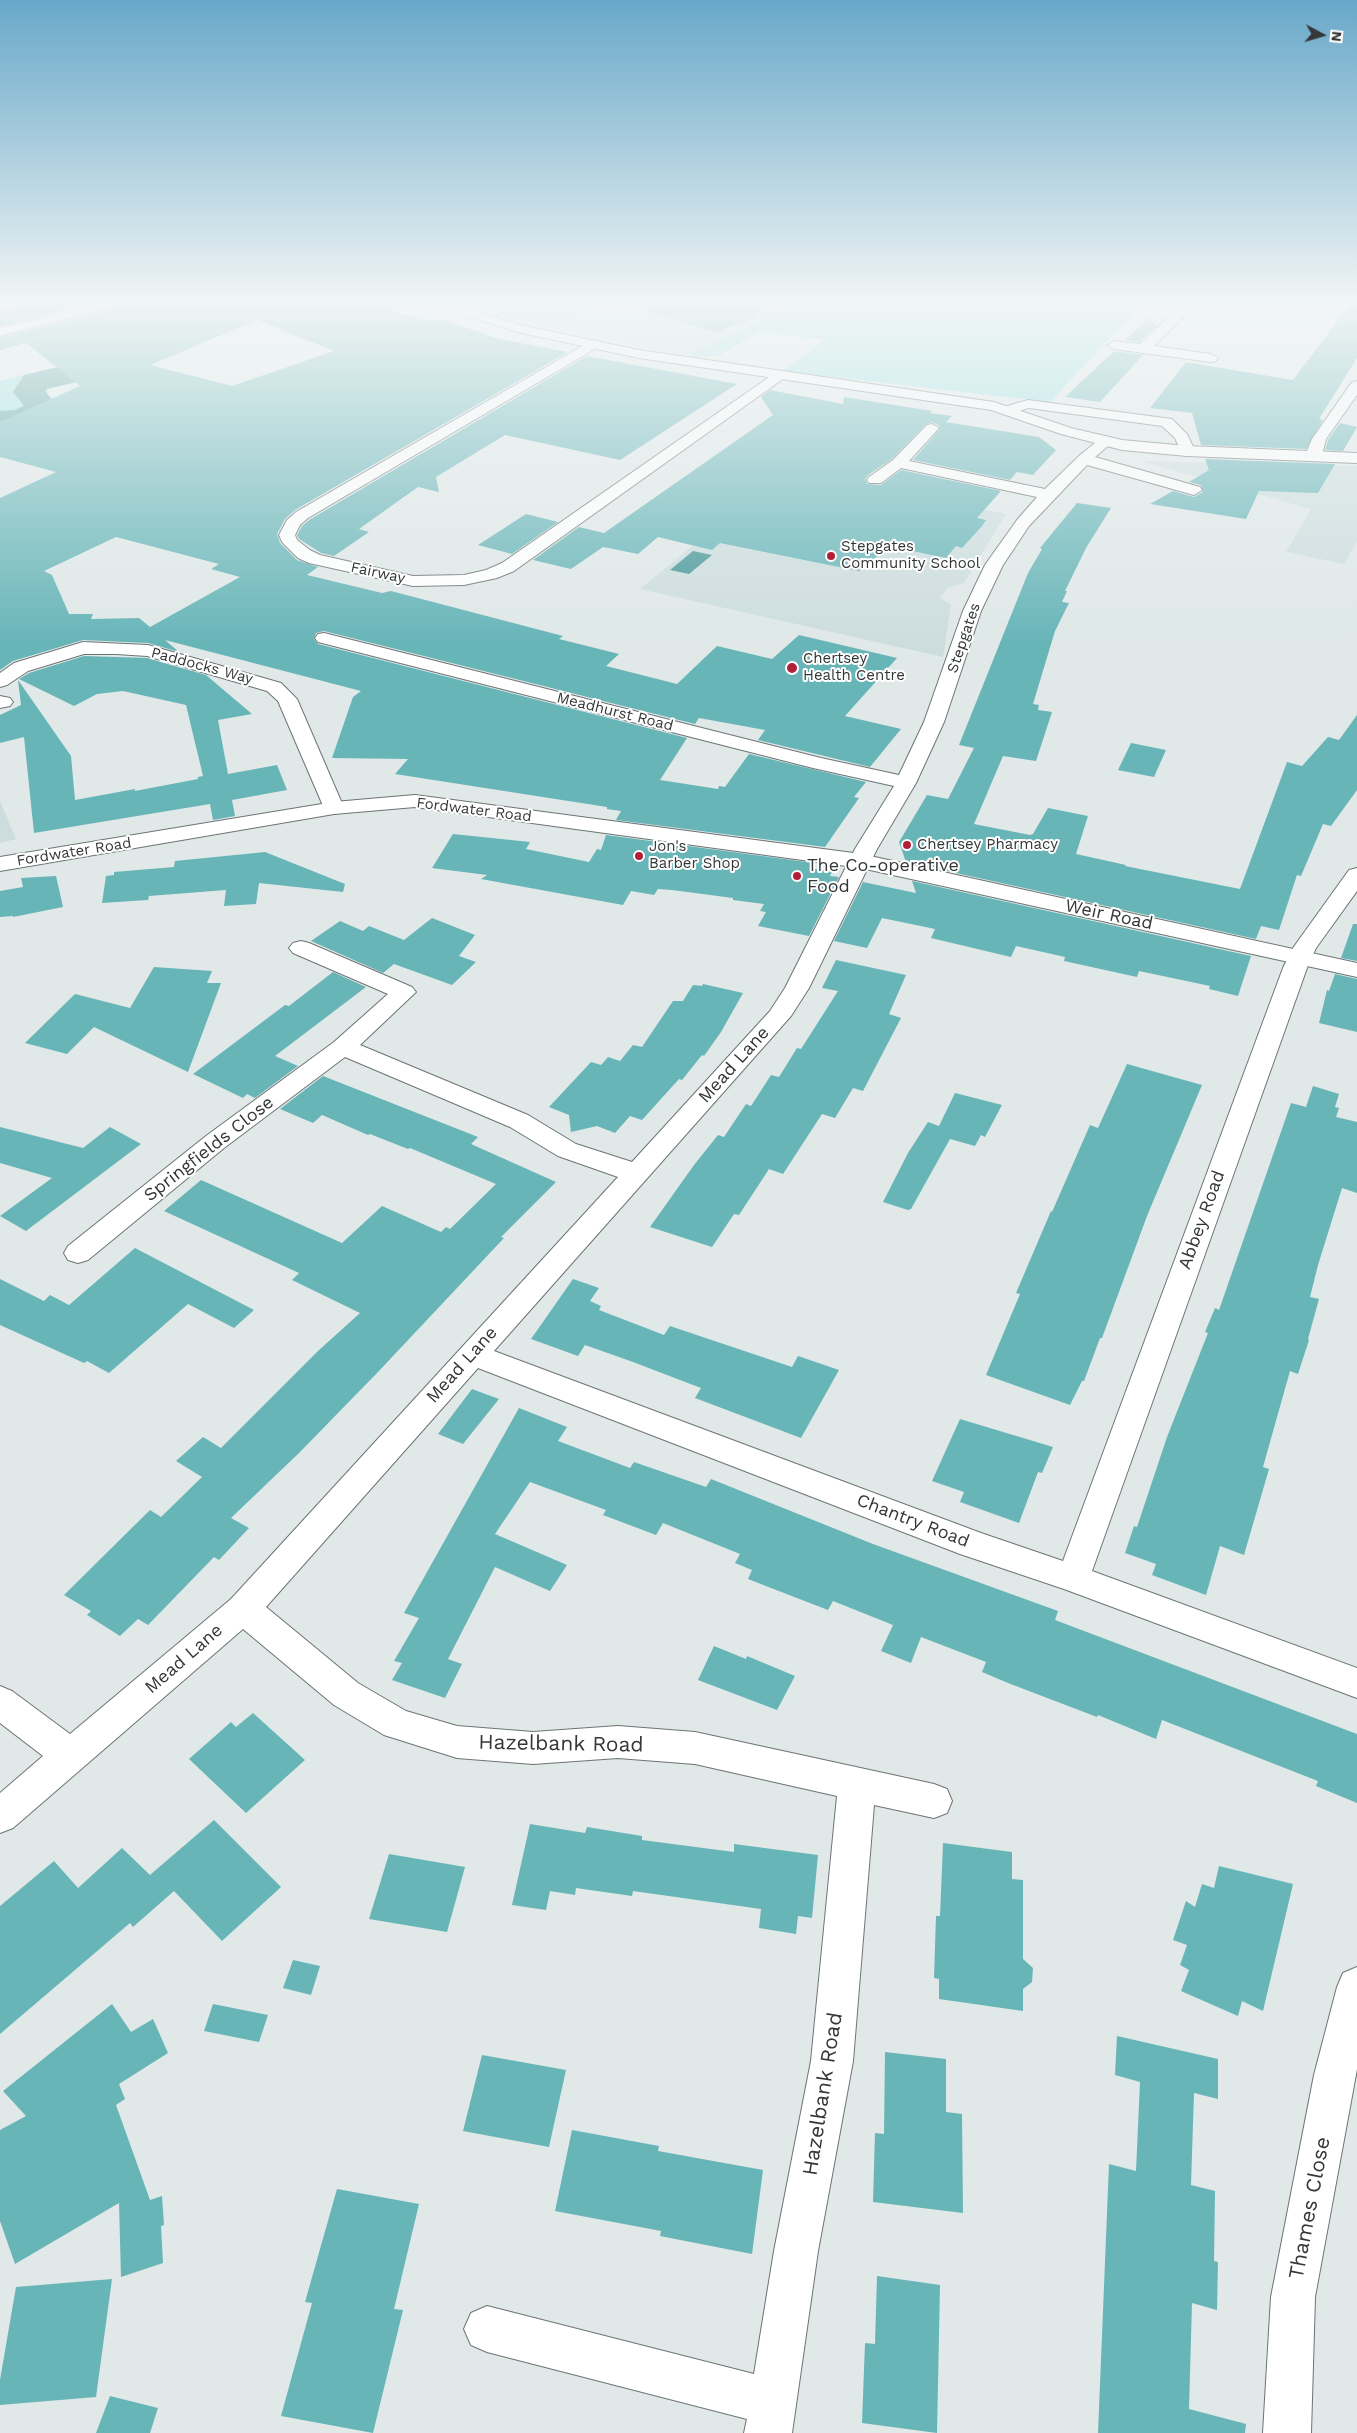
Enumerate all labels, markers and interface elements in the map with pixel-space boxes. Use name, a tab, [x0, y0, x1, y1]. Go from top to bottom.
north arrow	[1297, 10, 1347, 60]
text: N	[1328, 31, 1345, 43]
place label: Stepgates Community School	[841, 538, 980, 573]
marker: Stepgates Community School	[825, 550, 837, 562]
street label: Fairway	[349, 558, 407, 588]
street label: Stepgates	[944, 601, 984, 675]
street label: Paddocks Way	[149, 644, 255, 688]
place label: Chertsey Health Centre	[803, 650, 905, 685]
marker: Chertsey Health Centre	[785, 661, 799, 675]
street label: Meadhurst Road	[555, 689, 675, 735]
street label: Fordwater Road	[415, 794, 533, 826]
street label: Fordwater Road	[15, 834, 133, 870]
place label: Chertsey Pharmacy	[917, 836, 1058, 854]
place label: Jon's Barber Shop	[649, 838, 740, 873]
marker: Chertsey Pharmacy	[901, 839, 913, 851]
marker: Jon's Barber Shop	[633, 850, 645, 862]
place label: The Co-operative Food	[807, 855, 959, 898]
marker: The Co-operative Food	[791, 870, 803, 882]
street label: Weir Road	[1063, 895, 1155, 935]
street label: Mead Lane	[694, 1022, 774, 1108]
street label: Springfields Close	[140, 1092, 278, 1206]
street label: Abbey Road	[1174, 1168, 1230, 1272]
street label: Mead Lane	[422, 1322, 502, 1408]
street label: Chantry Road	[854, 1490, 972, 1552]
street label: Mead Lane	[141, 1619, 227, 1699]
street label: Hazelbank Road	[478, 1730, 644, 1758]
street label: Hazelbank Road	[798, 2010, 848, 2178]
street label: Thames Close	[1284, 2135, 1336, 2281]

